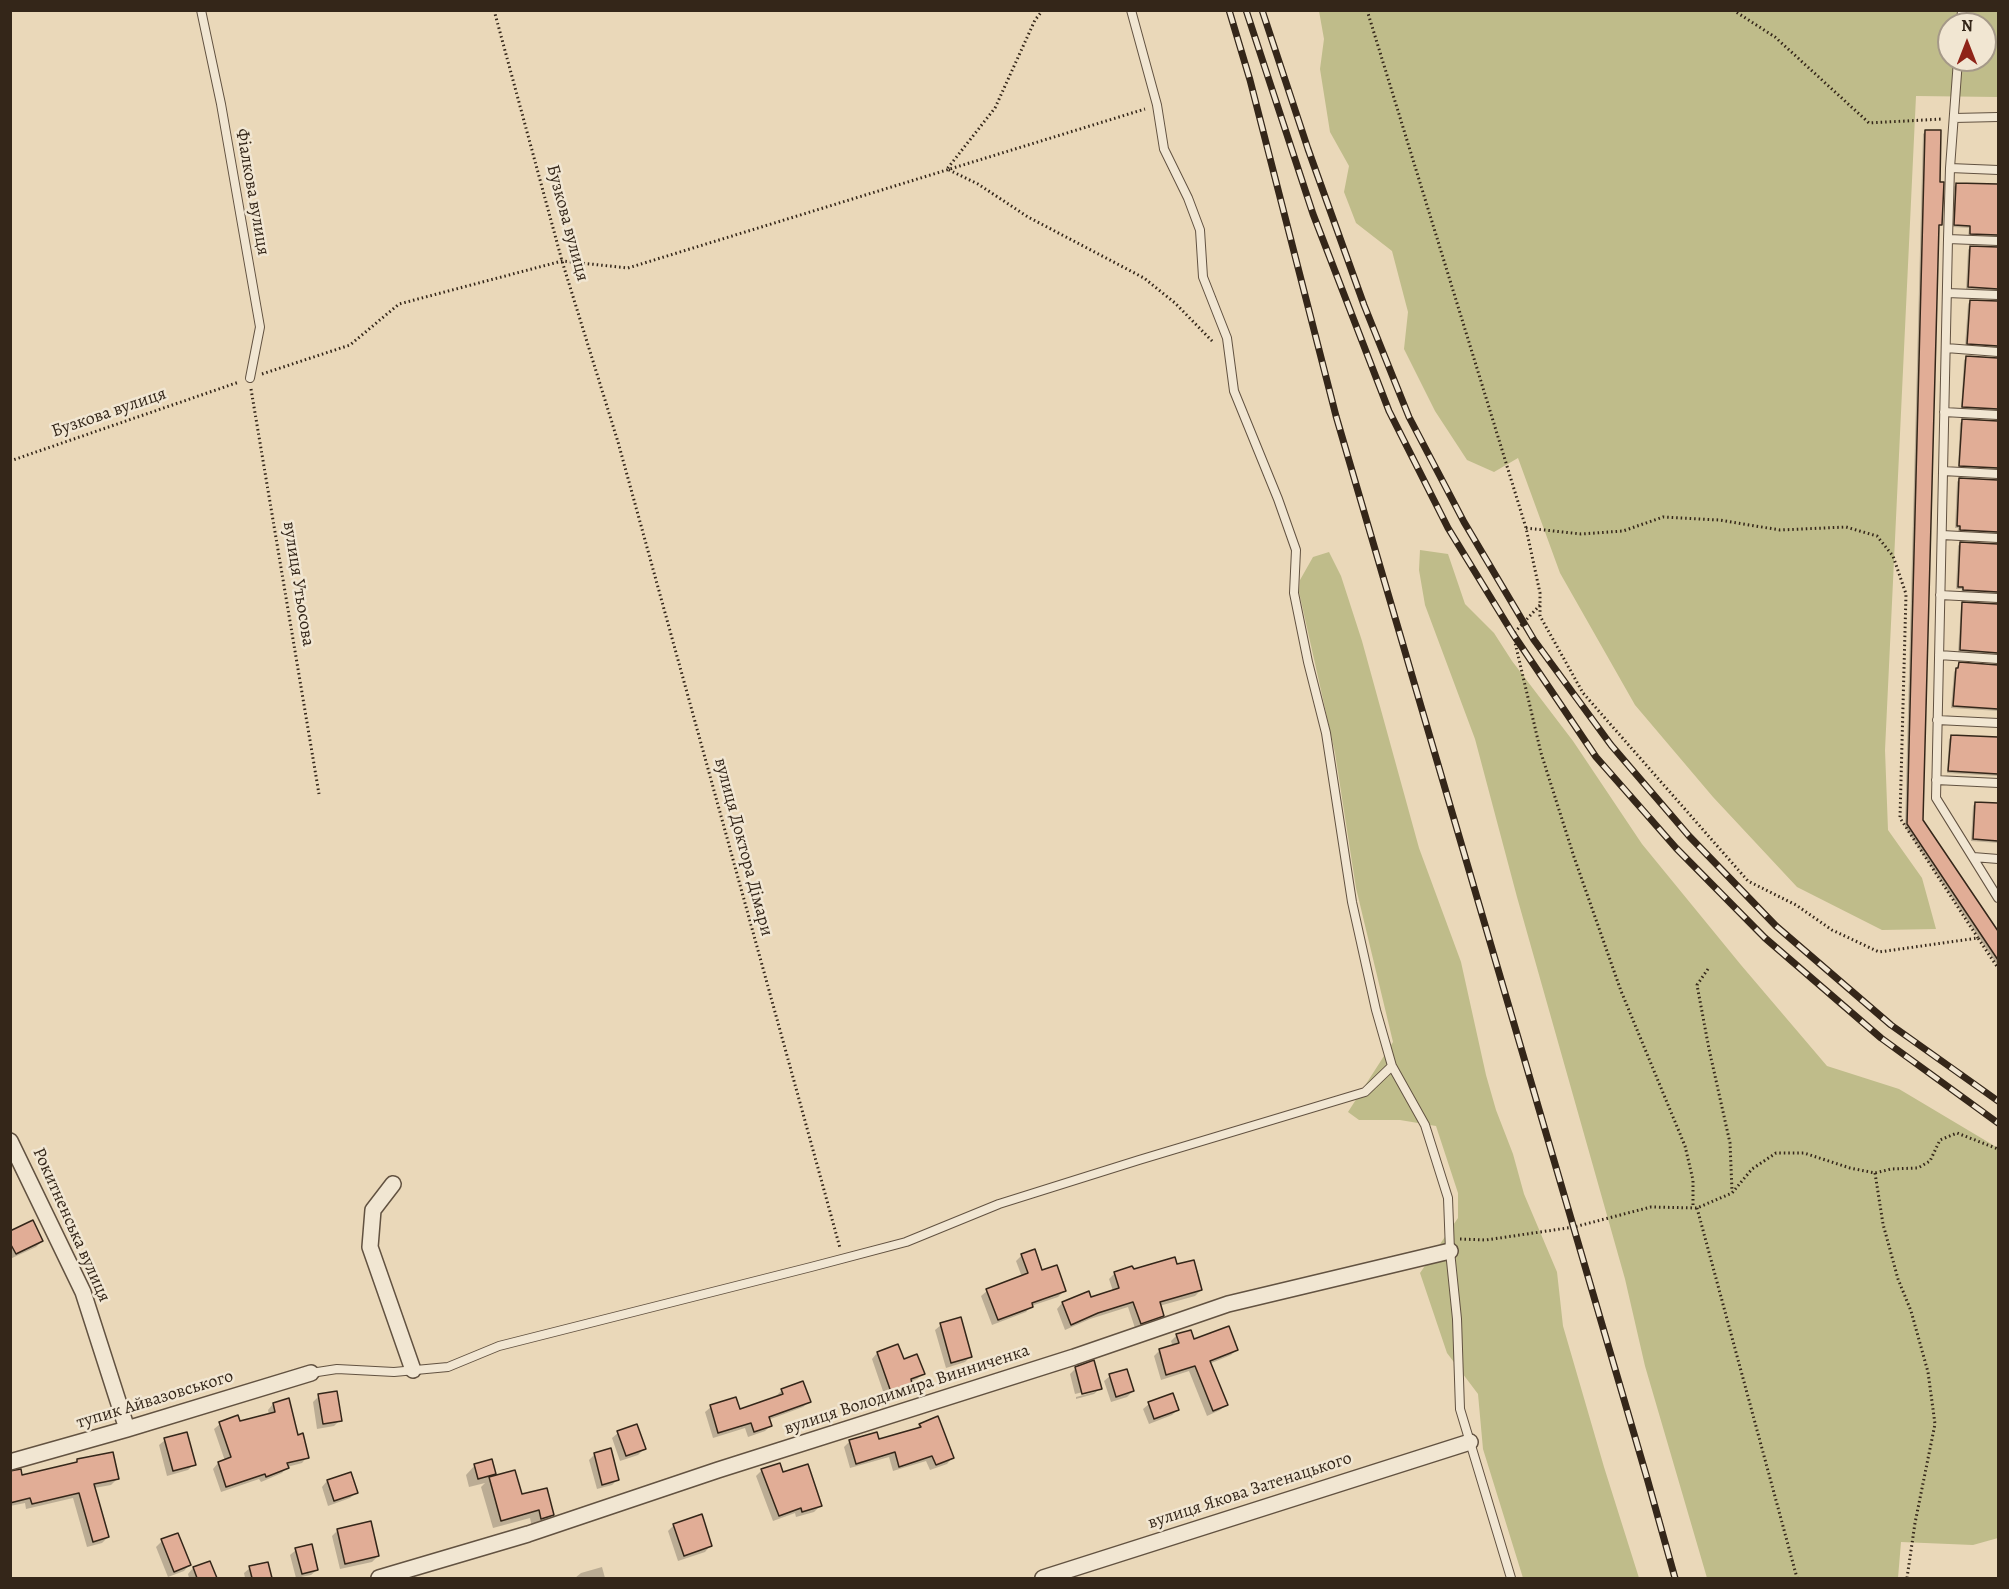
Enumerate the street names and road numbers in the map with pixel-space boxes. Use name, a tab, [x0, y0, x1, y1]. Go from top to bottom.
street label: Фіалкова вулиця	[230, 127, 274, 257]
street label: Бузкова вулиця	[541, 162, 593, 284]
street label: Бузкова вулиця	[49, 383, 169, 443]
street label: вулиця Утьосова	[277, 520, 319, 648]
street label: вулиця Доктора Дімари	[709, 755, 777, 939]
street label: Рокитненська вулиця	[27, 1144, 115, 1306]
street label: вулиця Володимира Винниченка	[782, 1340, 1032, 1440]
street label: тупик Айвазовського	[74, 1366, 236, 1434]
street label: вулиця Якова Затенацького	[1145, 1448, 1355, 1534]

